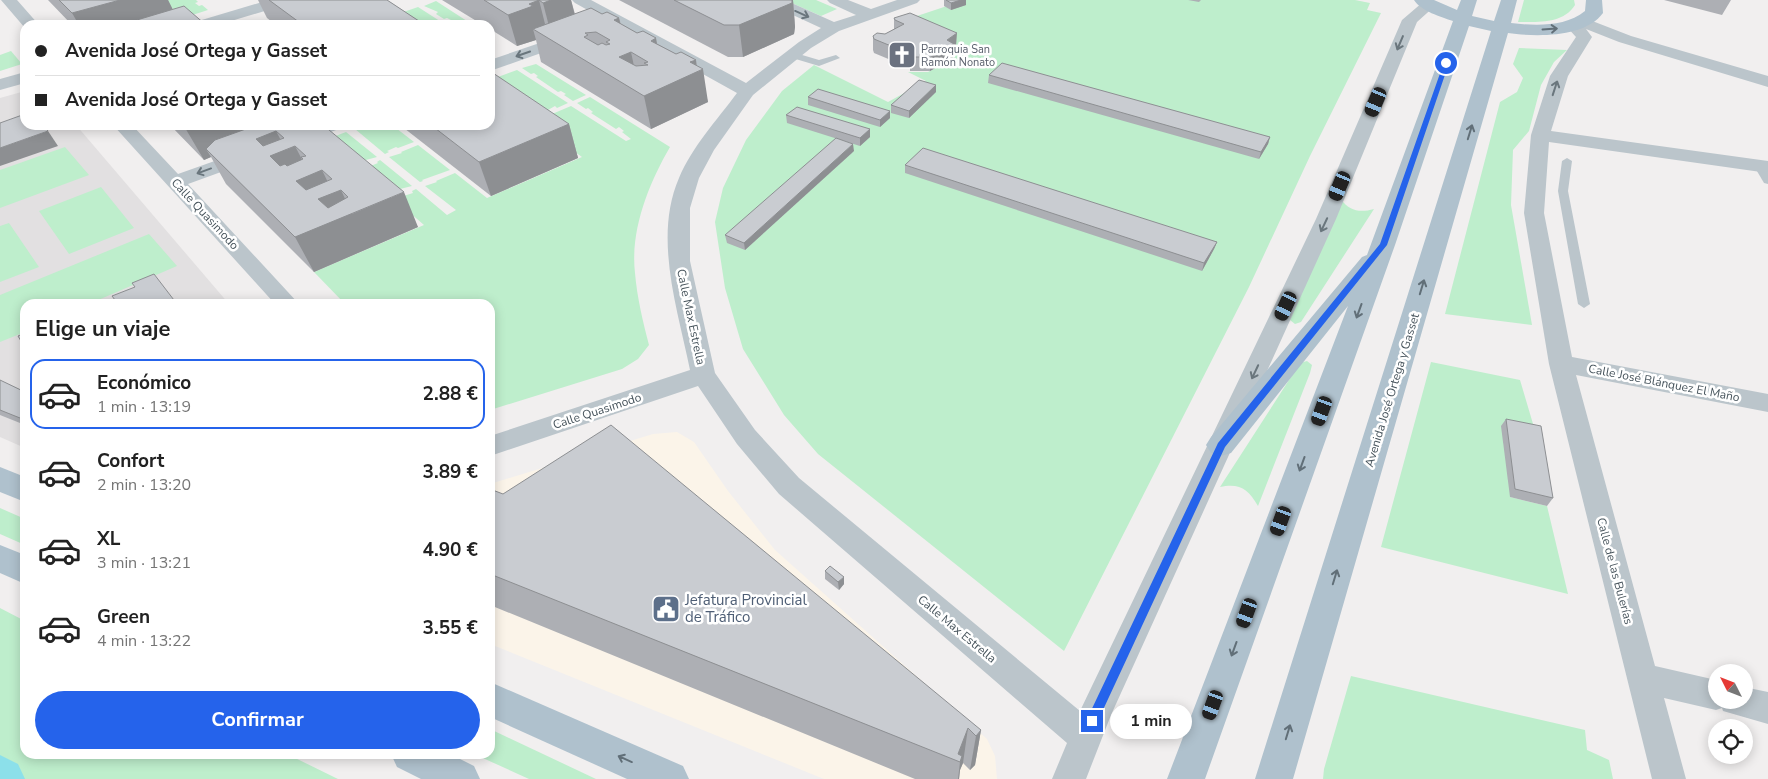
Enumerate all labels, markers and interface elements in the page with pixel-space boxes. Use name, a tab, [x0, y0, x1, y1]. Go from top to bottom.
one-way arrow	[795, 9, 810, 19]
one-way arrow	[1542, 24, 1558, 33]
one-way arrow	[1395, 35, 1405, 50]
text: Avenida José Ortega y Gasset	[65, 38, 327, 64]
church icon: Parroquia San Ramón Nonato	[887, 40, 917, 70]
place label: Parroquia San Ramón Nonato	[921, 42, 995, 70]
one-way arrow	[515, 50, 531, 59]
route start	[1435, 52, 1457, 74]
one-way arrow	[1551, 81, 1560, 97]
car	[1363, 85, 1388, 119]
text: Avenida José Ortega y Gasset	[65, 87, 327, 113]
one-way arrow	[1465, 124, 1475, 140]
one-way arrow	[197, 167, 212, 176]
car	[1327, 169, 1352, 203]
street label: Calle Quasimodo	[168, 175, 243, 253]
one-way arrow	[1318, 217, 1328, 232]
street label: Calle Max Estrella	[673, 268, 709, 366]
one-way arrow	[1418, 280, 1428, 296]
car	[1272, 289, 1299, 323]
one-way arrow	[1354, 303, 1363, 319]
street label: Avenida José Ortega y Gasset	[1361, 310, 1423, 469]
text: Elige un viaje	[35, 314, 170, 344]
street label: Calle José Blánquez El Maño	[1587, 360, 1741, 406]
one-way arrow	[1250, 364, 1259, 379]
text: Económico	[97, 370, 191, 396]
icon: car	[37, 372, 82, 417]
text: 2.88 €	[423, 381, 478, 407]
street label: Calle Quasimodo	[551, 389, 644, 433]
car	[1309, 394, 1334, 428]
text: 1 min · 13:19	[97, 396, 191, 418]
text: Confort	[97, 448, 164, 474]
icon: car	[37, 450, 82, 495]
one-way arrow	[1297, 456, 1306, 471]
text: 3.89 €	[423, 459, 478, 485]
text: 2 min · 13:20	[97, 474, 191, 496]
car	[1268, 504, 1293, 538]
street label: Calle de las Bulerías	[1593, 516, 1637, 626]
text: XL	[97, 526, 120, 552]
icon: car	[37, 528, 82, 573]
text: 4.90 €	[423, 537, 478, 563]
text: 3 min · 13:21	[97, 552, 191, 574]
one-way arrow	[1330, 569, 1340, 585]
place label: Jefatura Provincial de Tráfico	[684, 590, 807, 627]
street label: Calle Max Estrella	[914, 591, 1000, 667]
public building icon: Jefatura Provincial de Tráfico	[651, 594, 681, 624]
car	[1234, 596, 1259, 630]
text: Green	[97, 604, 150, 630]
icon: car	[37, 606, 82, 651]
text: 3.55 €	[423, 615, 478, 641]
text: 4 min · 13:22	[97, 630, 191, 652]
one-way arrow	[1229, 641, 1238, 656]
north arrow	[1708, 664, 1752, 709]
map controls	[1708, 664, 1753, 764]
car	[1200, 688, 1225, 722]
button: Confirmar	[35, 691, 480, 749]
callout: 1 min	[1110, 704, 1192, 738]
route end	[1081, 710, 1103, 732]
text: 1 min	[1130, 710, 1172, 732]
button: locate	[1708, 719, 1753, 764]
one-way arrow	[1283, 725, 1293, 741]
one-way arrow	[618, 754, 633, 764]

